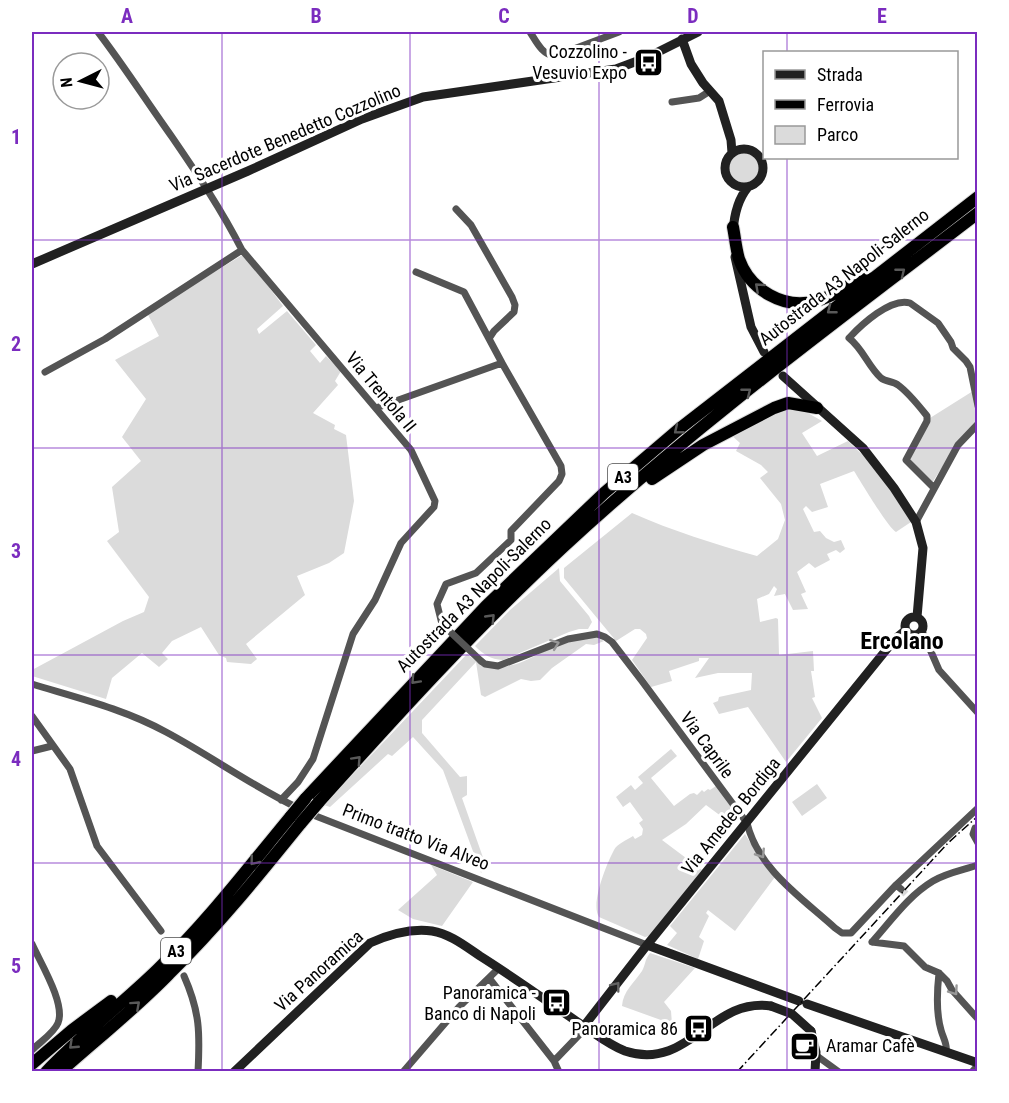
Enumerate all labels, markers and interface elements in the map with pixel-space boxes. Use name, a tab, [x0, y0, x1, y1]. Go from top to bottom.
text: A	[121, 4, 133, 28]
text: B	[310, 4, 322, 28]
text: C	[498, 4, 510, 28]
text: D	[687, 4, 699, 28]
text: E	[877, 4, 887, 28]
place label: Cozzolino - Vesuvio Expo	[532, 41, 628, 83]
bus stop icon: Cozzolino - Vesuvio Expo	[632, 46, 664, 78]
north arrow	[51, 51, 111, 111]
legend	[763, 51, 958, 159]
text: Strada	[817, 64, 863, 85]
text: N	[57, 77, 77, 88]
street label: Via Sacerdote Benedetto Cozzolino	[166, 79, 404, 196]
text: Ferrovia	[817, 94, 874, 115]
text: Parco	[817, 124, 858, 145]
text: 1	[11, 125, 21, 149]
street label: Autostrada A3 Napoli-Salerno	[755, 204, 933, 349]
one-way arrow	[894, 268, 905, 279]
one-way arrow	[755, 283, 766, 294]
one-way arrow	[827, 303, 838, 314]
text: 2	[11, 332, 21, 356]
street label: Via Trentola II	[342, 347, 421, 436]
one-way arrow	[740, 388, 751, 399]
one-way arrow	[674, 423, 685, 434]
road number: A3	[608, 464, 638, 490]
street label: Autostrada A3 Napoli-Salerno	[392, 513, 555, 676]
text: 3	[11, 539, 21, 563]
one-way arrow	[484, 614, 495, 625]
district label: Ercolano	[860, 627, 944, 655]
one-way arrow	[549, 639, 560, 651]
one-way arrow	[411, 673, 422, 684]
street label: Via Caprile	[676, 707, 738, 782]
text: 4	[11, 747, 21, 771]
street label: Via Amedeo Bordiga	[677, 753, 784, 878]
one-way arrow	[350, 756, 361, 767]
street label: Primo tratto Via Alveo	[340, 799, 493, 874]
one-way arrow	[753, 848, 765, 858]
one-way arrow	[250, 854, 261, 865]
street label: Via Panoramica	[270, 925, 367, 1016]
road number: A3	[161, 938, 191, 964]
text: 5	[11, 954, 21, 978]
one-way arrow	[608, 981, 619, 992]
place label: Panoramica - Banco di Napoli	[424, 982, 537, 1024]
one-way arrow	[947, 985, 958, 996]
bus stop icon: Panoramica - Banco di Napoli	[541, 987, 573, 1019]
one-way arrow	[129, 1001, 140, 1012]
bus stop icon: Panoramica 86	[683, 1013, 715, 1045]
place label: Panoramica 86	[571, 1018, 678, 1039]
cafe icon: Aramar Cafè	[789, 1030, 821, 1062]
place label: Aramar Cafè	[826, 1035, 915, 1056]
one-way arrow	[69, 1037, 80, 1048]

